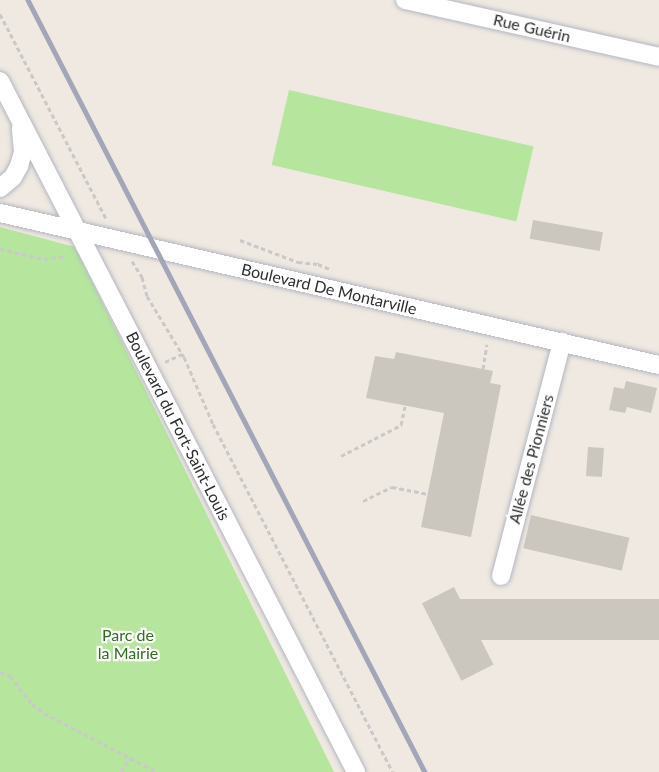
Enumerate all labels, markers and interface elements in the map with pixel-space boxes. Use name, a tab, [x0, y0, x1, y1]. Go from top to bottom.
street label: Rue Guérin	[492, 10, 572, 46]
street label: Boulevard De Montarville	[239, 259, 419, 319]
street label: Boulevard du Fort-Saint-Louis	[122, 329, 234, 523]
street label: Allée des Pionniers	[505, 392, 557, 526]
park label: Parc de la Mairie	[98, 625, 158, 663]

